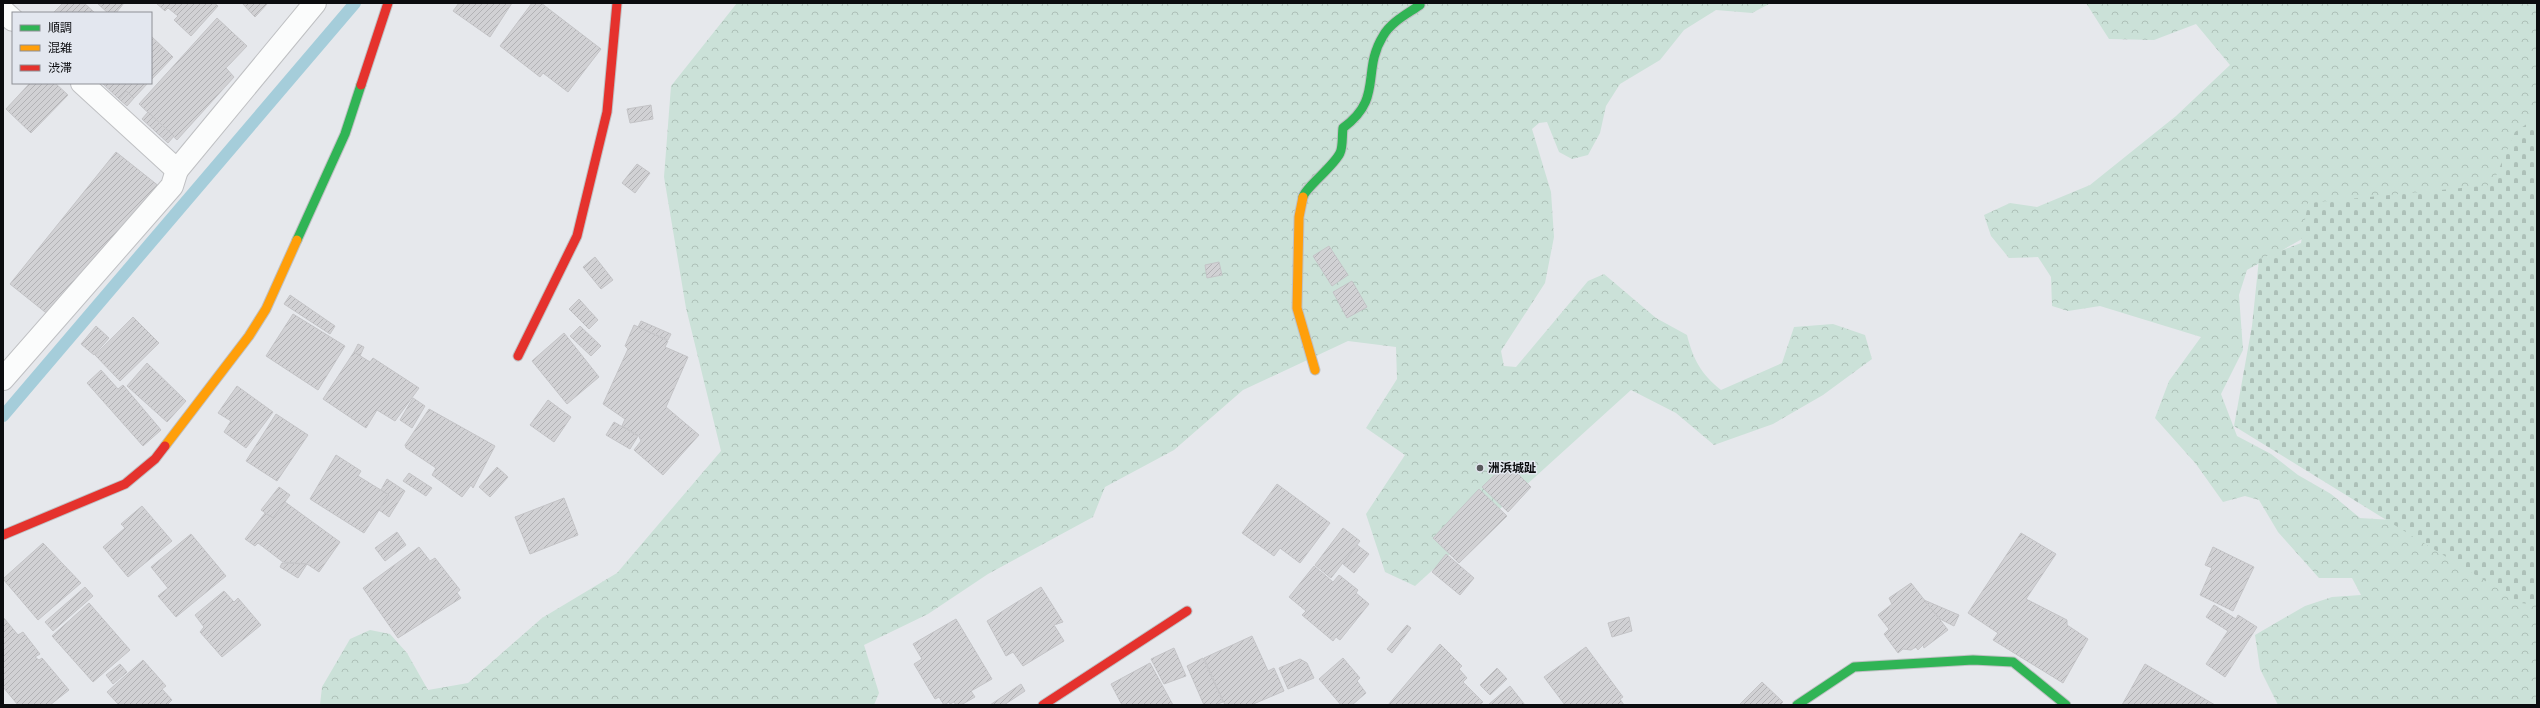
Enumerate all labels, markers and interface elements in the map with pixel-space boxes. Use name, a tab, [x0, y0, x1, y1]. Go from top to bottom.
legend	[12, 12, 152, 84]
text: 順調	[48, 22, 72, 34]
text: 混雑	[48, 41, 72, 54]
text: 渋滞	[48, 62, 72, 74]
place label: 洲浜城趾	[1488, 461, 1536, 474]
marker: 洲浜城趾	[1475, 463, 1485, 473]

